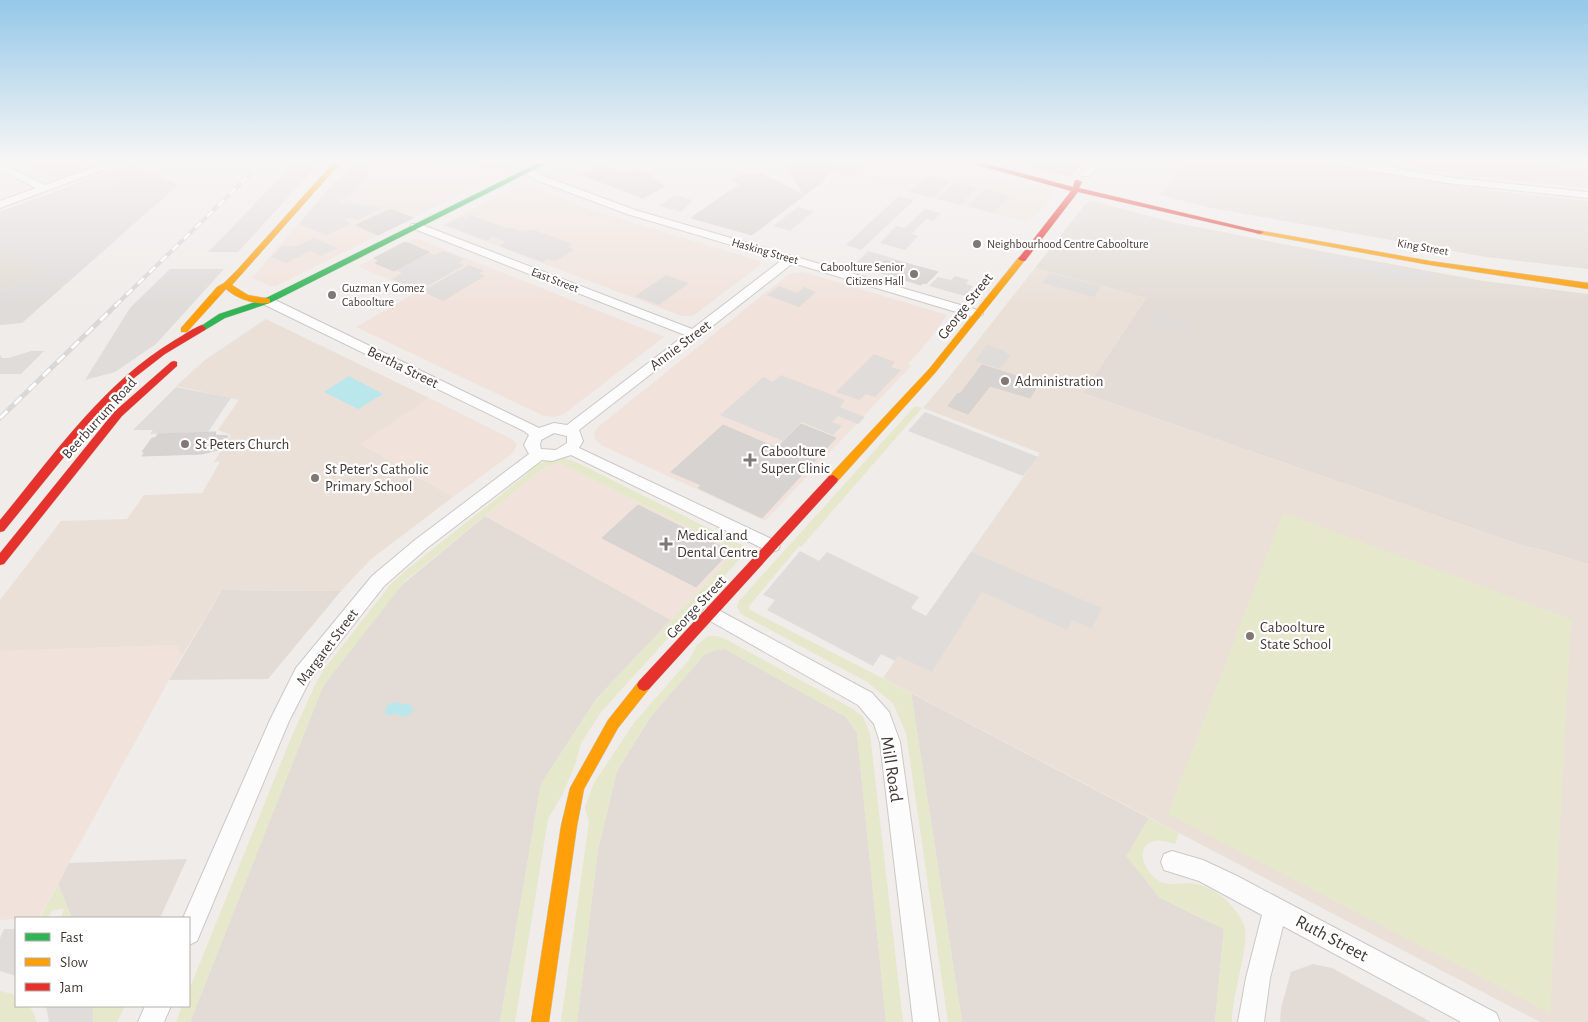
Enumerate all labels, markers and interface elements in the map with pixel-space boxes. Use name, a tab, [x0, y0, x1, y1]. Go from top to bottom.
street label: Hasking Street	[730, 236, 800, 266]
street label: King Street	[1396, 237, 1450, 257]
marker: Neighbourhood Centre Caboolture	[971, 238, 983, 250]
place label: Neighbourhood Centre Caboolture	[987, 238, 1149, 250]
place label: Caboolture Senior Citizens Hall	[820, 261, 904, 287]
street label: East Street	[530, 266, 580, 295]
marker: Caboolture Senior Citizens Hall	[908, 268, 920, 280]
street label: George Street	[935, 270, 996, 342]
place label: Guzman Y Gomez Caboolture	[342, 282, 424, 308]
marker: Guzman Y Gomez Caboolture	[326, 289, 338, 301]
street label: Annie Street	[647, 318, 714, 373]
street label: Bertha Street	[365, 344, 441, 391]
place label: Administration	[1015, 374, 1104, 389]
street label: Beerburrum Road	[59, 375, 140, 462]
marker: Administration	[999, 375, 1011, 387]
place label: St Peters Church	[195, 437, 289, 452]
marker: St Peters Church	[179, 438, 191, 450]
place label: Caboolture Super Clinic	[761, 444, 830, 476]
marker: Caboolture Super Clinic	[743, 453, 757, 467]
place label: St Peter's Catholic Primary School	[325, 462, 429, 494]
marker: St Peter's Catholic Primary School	[309, 472, 321, 484]
place label: Medical and Dental Centre	[677, 528, 758, 560]
marker: Medical and Dental Centre	[659, 537, 673, 551]
street label: George Street	[664, 573, 729, 642]
street label: Margaret Street	[294, 606, 361, 688]
place label: Caboolture State School	[1260, 620, 1332, 652]
marker: Caboolture State School	[1244, 630, 1256, 642]
street label: Mill Road	[877, 735, 905, 803]
street label: Ruth Street	[1292, 912, 1371, 966]
legend	[15, 917, 190, 1007]
text: Fast	[60, 930, 84, 945]
text: Slow	[60, 955, 88, 970]
text: Jam	[60, 980, 83, 995]

